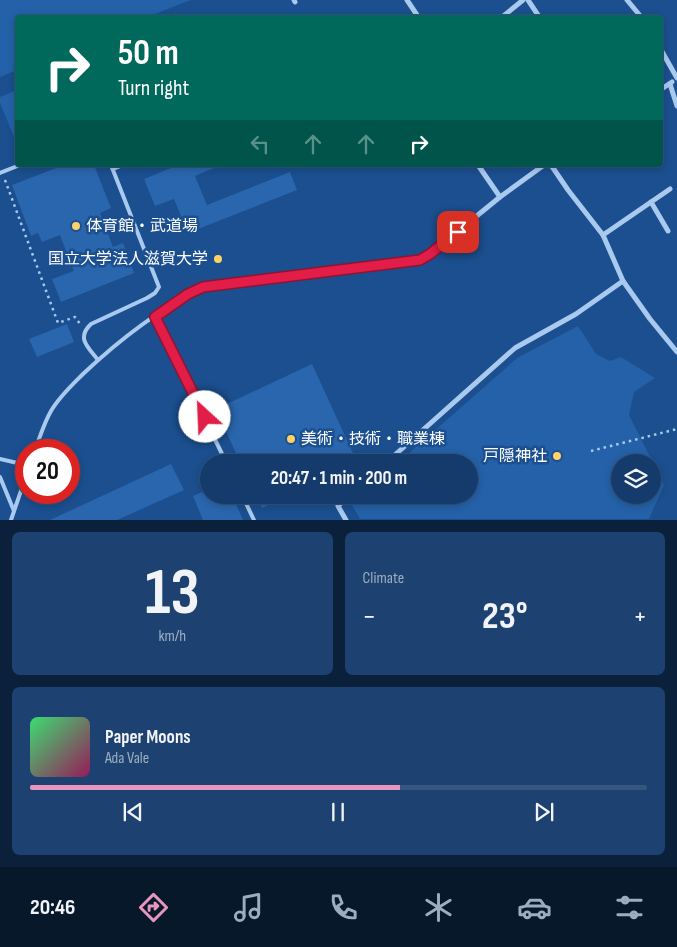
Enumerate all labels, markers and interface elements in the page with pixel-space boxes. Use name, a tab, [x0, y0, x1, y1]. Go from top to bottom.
text: 50 m	[118, 32, 179, 75]
icon: right	[35, 35, 100, 100]
text: Turn right	[118, 75, 189, 102]
icon: left	[246, 130, 274, 158]
icon: ahead	[299, 130, 327, 158]
icon: ahead	[352, 130, 380, 158]
icon: right	[405, 130, 433, 158]
pin	[437, 211, 479, 253]
place label: 体育館・武道場	[86, 217, 198, 236]
icon: arrive	[444, 218, 472, 246]
marker: 体育館・武道場	[70, 220, 82, 232]
place label: 国立大学法人滋賀大学	[48, 250, 208, 269]
marker: 国立大学法人滋賀大学	[212, 253, 224, 265]
position arrow	[178, 390, 230, 442]
place label: 美術・技術・職業棟	[301, 430, 445, 449]
marker: 美術・技術・職業棟	[285, 433, 297, 445]
speed limit sign: 20	[15, 439, 80, 504]
place label: 戸隠神社	[483, 447, 547, 466]
marker: 戸隠神社	[551, 450, 563, 462]
map controls	[611, 454, 661, 504]
button: layers	[611, 454, 661, 504]
text: 20:47 · 1 min · 200 m	[271, 467, 407, 490]
text: 13	[145, 555, 200, 633]
text: Climate	[363, 569, 404, 588]
text: 23°	[482, 594, 528, 639]
text: −	[363, 600, 376, 633]
text: +	[633, 600, 647, 633]
text: km/h	[158, 627, 186, 646]
text: Paper Moons	[105, 726, 191, 749]
text: Ada Vale	[105, 749, 149, 768]
icon: previous	[119, 798, 147, 826]
icon: pause	[324, 798, 352, 826]
icon: next	[530, 798, 558, 826]
icon: directions	[136, 890, 171, 925]
icon: music	[231, 890, 266, 925]
icon: phone	[326, 890, 361, 925]
icon: climate	[421, 890, 456, 925]
icon: car	[517, 890, 552, 925]
icon: filters	[612, 890, 647, 925]
text: 20:46	[30, 894, 75, 921]

